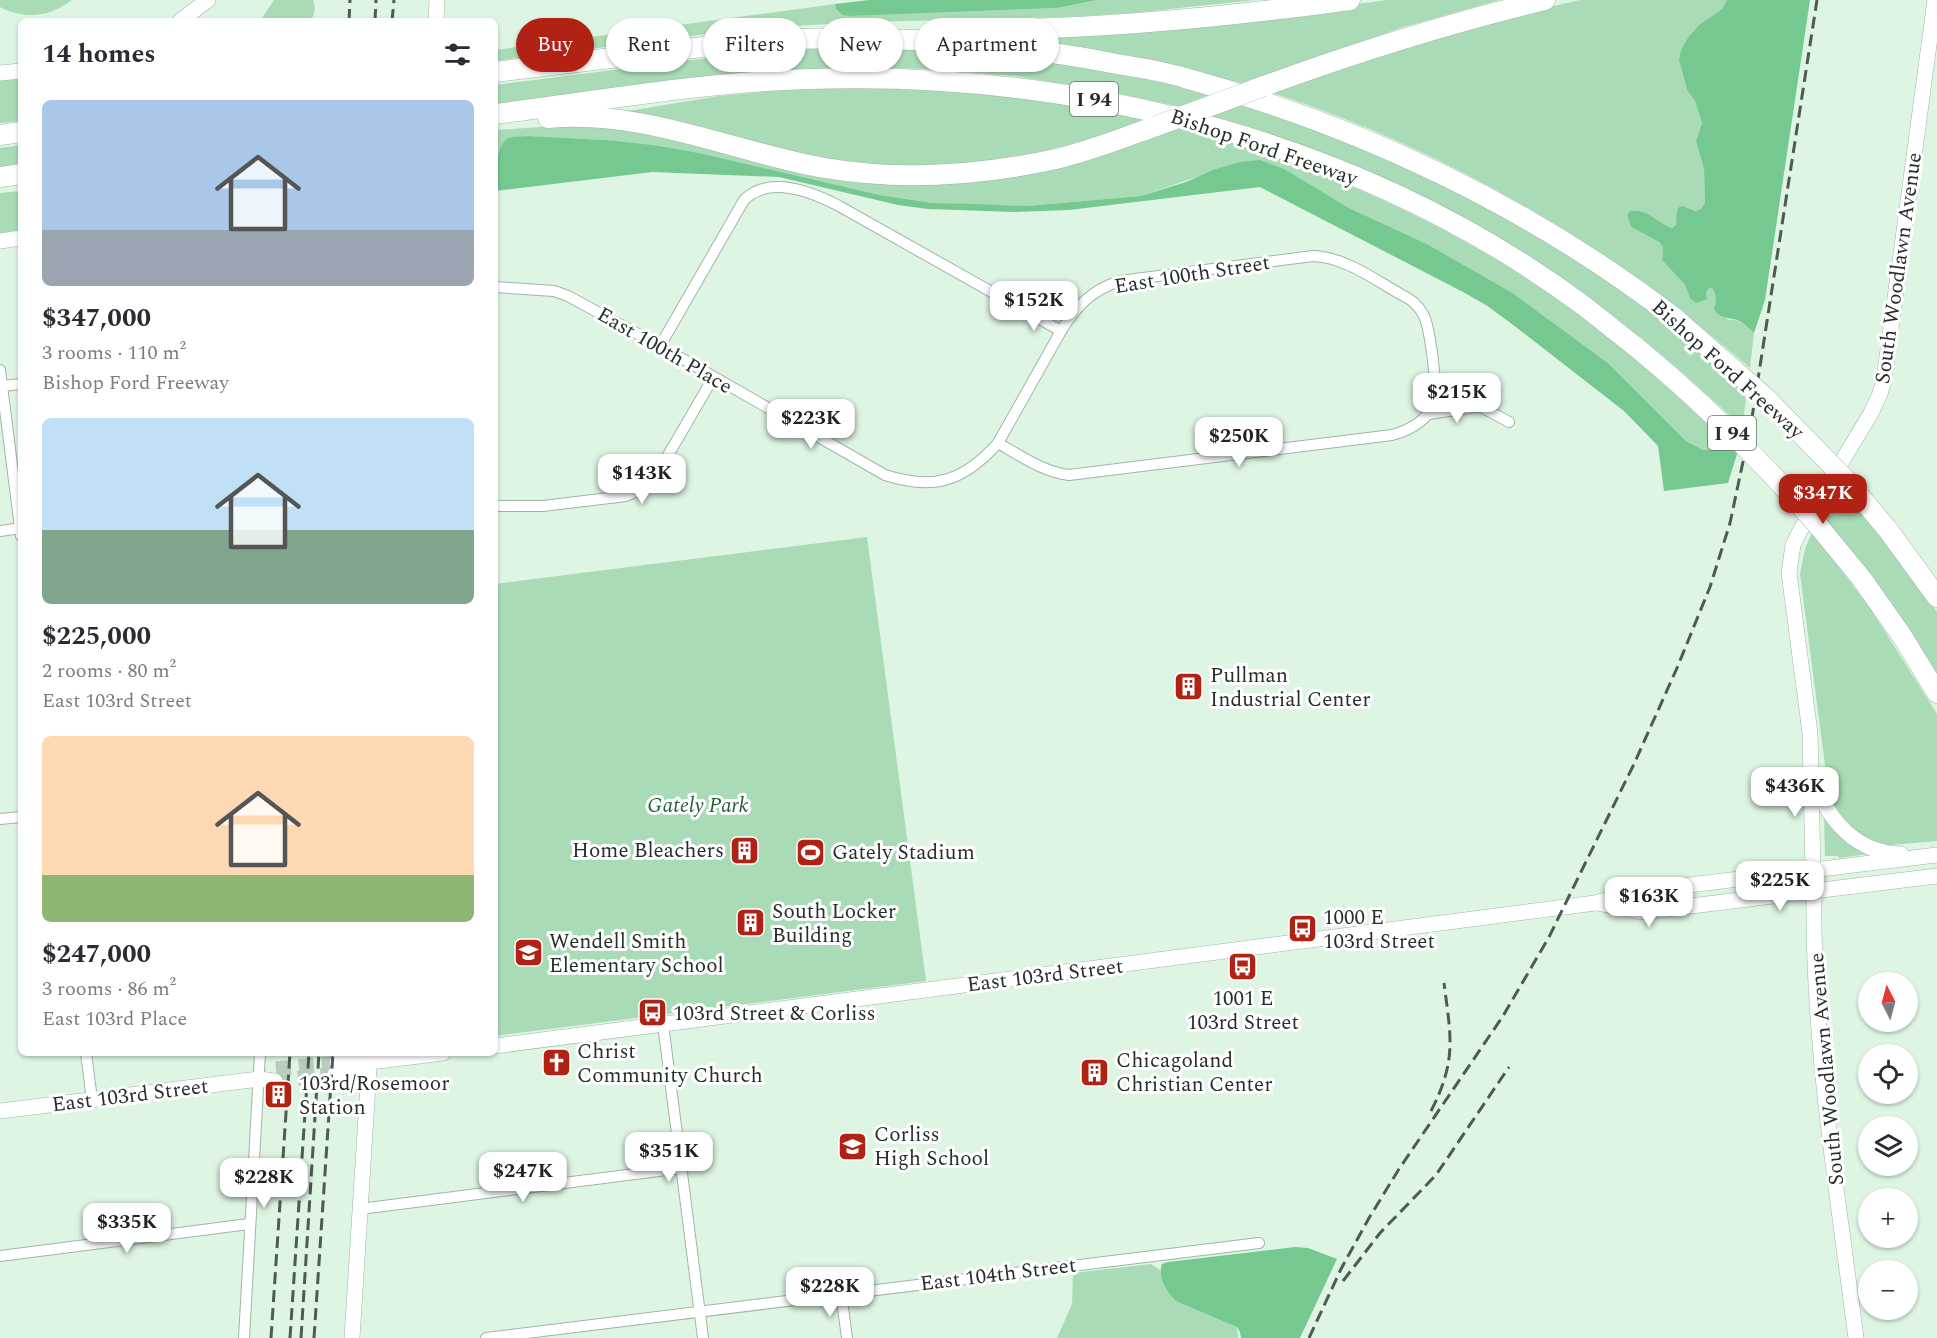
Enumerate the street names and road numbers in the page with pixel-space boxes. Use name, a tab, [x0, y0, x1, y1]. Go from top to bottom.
road number: I 94	[1070, 82, 1118, 116]
street label: Bishop Ford Freeway	[1166, 101, 1362, 195]
street label: South Woodlawn Avenue	[1867, 150, 1931, 386]
street label: East 100th Street	[1112, 247, 1272, 303]
street label: Bishop Ford Freeway	[1644, 292, 1812, 448]
street label: East 100th Place	[591, 299, 738, 403]
road number: I 94	[1708, 416, 1756, 450]
street label: East 103rd Street	[965, 951, 1125, 1001]
street label: South Woodlawn Avenue	[1801, 951, 1853, 1187]
street label: East 103rd Street	[50, 1071, 210, 1121]
street label: East 104th Street	[918, 1250, 1078, 1300]

